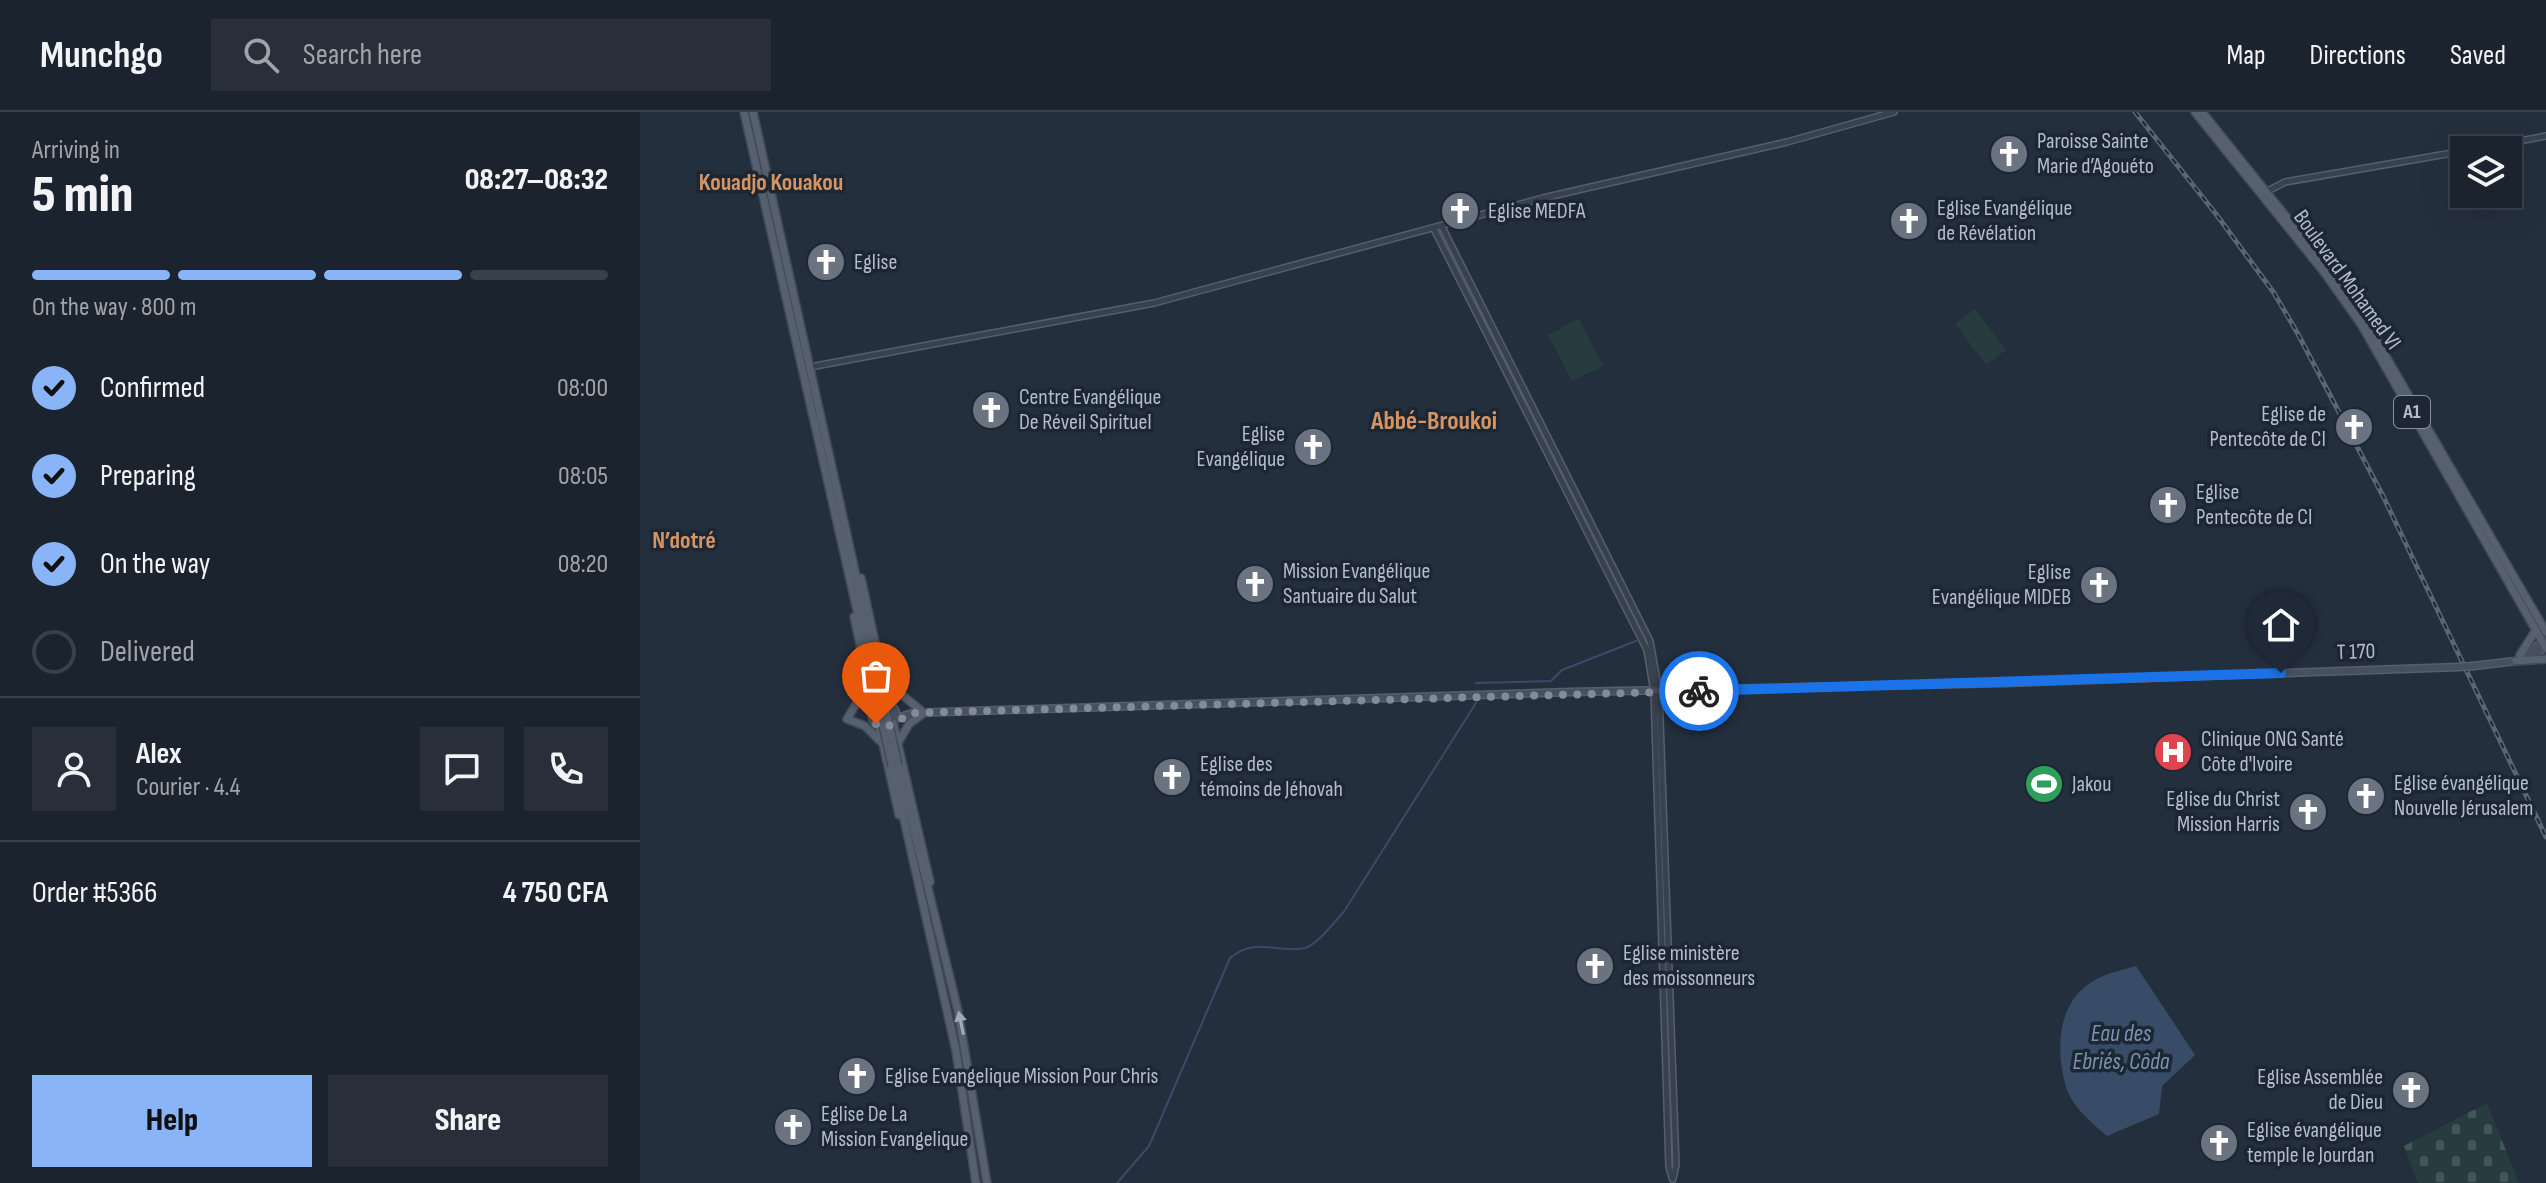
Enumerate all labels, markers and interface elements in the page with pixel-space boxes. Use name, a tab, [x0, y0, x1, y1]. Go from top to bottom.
search box	[211, 19, 771, 91]
text: Munchgo	[40, 33, 163, 78]
icon: search	[239, 33, 283, 77]
text: Search here	[303, 37, 422, 73]
text: Map	[2227, 39, 2266, 72]
text: Directions	[2310, 39, 2406, 72]
text: Saved	[2450, 39, 2506, 72]
place label: Paroisse Sainte Marie d’Agouéto	[2037, 128, 2154, 180]
church icon: Paroisse Sainte Marie d’Agouéto	[1988, 133, 2030, 175]
text: Arriving in	[32, 135, 120, 166]
map controls	[2450, 136, 2522, 208]
button: layers	[2450, 136, 2522, 208]
text: 08:27–08:32	[465, 162, 608, 198]
text: 5 min	[32, 164, 133, 227]
district label: Kouadjo Kouakou	[699, 168, 843, 197]
church icon: Eglise MEDFA	[1439, 190, 1481, 232]
place label: Eglise Evangélique de Révélation	[1937, 195, 2072, 247]
place label: Eglise MEDFA	[1488, 198, 1586, 225]
church icon: Eglise Evangélique de Révélation	[1888, 200, 1930, 242]
street label: Boulevard Mohamed VI	[2287, 205, 2407, 355]
church icon: Eglise	[805, 241, 847, 283]
place label: Eglise	[854, 249, 897, 276]
text: On the way · 800 m	[32, 292, 197, 323]
icon: check	[32, 366, 76, 410]
text: Confirmed	[100, 370, 205, 406]
text: 08:00	[557, 373, 608, 404]
place label: Centre Evangélique De Réveil Spirituel	[1019, 384, 1161, 436]
church icon: Centre Evangélique De Réveil Spirituel	[970, 389, 1012, 431]
road number: A1	[2394, 396, 2430, 428]
place label: Eglise de Pentecôte de CI	[2210, 401, 2326, 453]
district label: Abbé-Broukoi	[1370, 406, 1497, 437]
church icon: Eglise de Pentecôte de CI	[2333, 406, 2375, 448]
place label: Eglise Evangélique	[1196, 421, 1285, 473]
church icon: Eglise Evangélique	[1292, 426, 1334, 468]
icon: check	[32, 454, 76, 498]
text: Preparing	[100, 458, 196, 494]
text: 08:05	[558, 461, 608, 492]
place label: Eglise Pentecôte de CI	[2196, 479, 2312, 531]
church icon: Eglise Pentecôte de CI	[2147, 484, 2189, 526]
district label: N’dotré	[652, 526, 716, 555]
icon: check	[32, 542, 76, 586]
text: On the way	[100, 546, 210, 582]
text: 08:20	[558, 549, 608, 580]
place label: Mission Evangélique Santuaire du Salut	[1283, 558, 1430, 610]
place label: Eglise Evangélique MIDEB	[1932, 559, 2071, 611]
church icon: Mission Evangélique Santuaire du Salut	[1234, 563, 1276, 605]
church icon: Eglise Evangélique MIDEB	[2078, 564, 2120, 606]
pin	[2247, 591, 2315, 673]
icon: home	[2259, 603, 2303, 647]
text: Delivered	[100, 634, 195, 670]
street label: T 170	[2336, 638, 2376, 666]
pin	[842, 642, 910, 724]
courier	[1659, 651, 1739, 731]
icon: bag	[854, 654, 898, 698]
icon: bike	[1677, 669, 1721, 713]
place label: Clinique ONG Santé Côte d'Ivoire	[2201, 726, 2344, 778]
button: person	[32, 727, 116, 811]
button: chat	[420, 727, 504, 811]
button: phone	[524, 727, 608, 811]
hospital icon: Clinique ONG Santé Côte d'Ivoire	[2152, 731, 2194, 773]
text: Alex	[136, 736, 182, 772]
place label: Eglise des témoins de Jéhovah	[1200, 751, 1343, 803]
church icon: Eglise des témoins de Jéhovah	[1151, 756, 1193, 798]
sports icon: Jakou	[2023, 763, 2065, 805]
place label: Eglise évangélique Nouvelle Jérusalem	[2394, 770, 2533, 822]
place label: Jakou	[2071, 771, 2111, 798]
text: Courier · 4.4	[136, 772, 240, 803]
church icon: Eglise évangélique Nouvelle Jérusalem	[2345, 775, 2387, 817]
place label: Eglise du Christ Mission Harris	[2166, 786, 2280, 838]
church icon: Eglise du Christ Mission Harris	[2287, 791, 2329, 833]
text: Order #5366	[32, 875, 157, 911]
text: 4 750 CFA	[503, 875, 608, 911]
place label: Eglise ministère des moissonneurs	[1623, 940, 1755, 992]
church icon: Eglise ministère des moissonneurs	[1574, 945, 1616, 987]
one-way arrow	[954, 1010, 967, 1035]
water label: Eau des Ebriés, Côda	[2072, 1019, 2170, 1076]
church icon: Eglise Evangelique Mission Pour Chris	[836, 1055, 878, 1097]
place label: Eglise Evangelique Mission Pour Chris	[885, 1063, 1158, 1090]
place label: Eglise Assemblée de Dieu	[2257, 1064, 2383, 1116]
church icon: Eglise Assemblée de Dieu	[2390, 1069, 2432, 1111]
button: Help	[32, 1075, 312, 1167]
button: Share	[328, 1075, 608, 1167]
place label: Eglise De La Mission Evangelique	[821, 1101, 968, 1153]
church icon: Eglise De La Mission Evangelique	[772, 1106, 814, 1148]
place label: Eglise évangélique temple le Jourdan	[2247, 1117, 2382, 1169]
church icon: Eglise évangélique temple le Jourdan	[2198, 1122, 2240, 1164]

